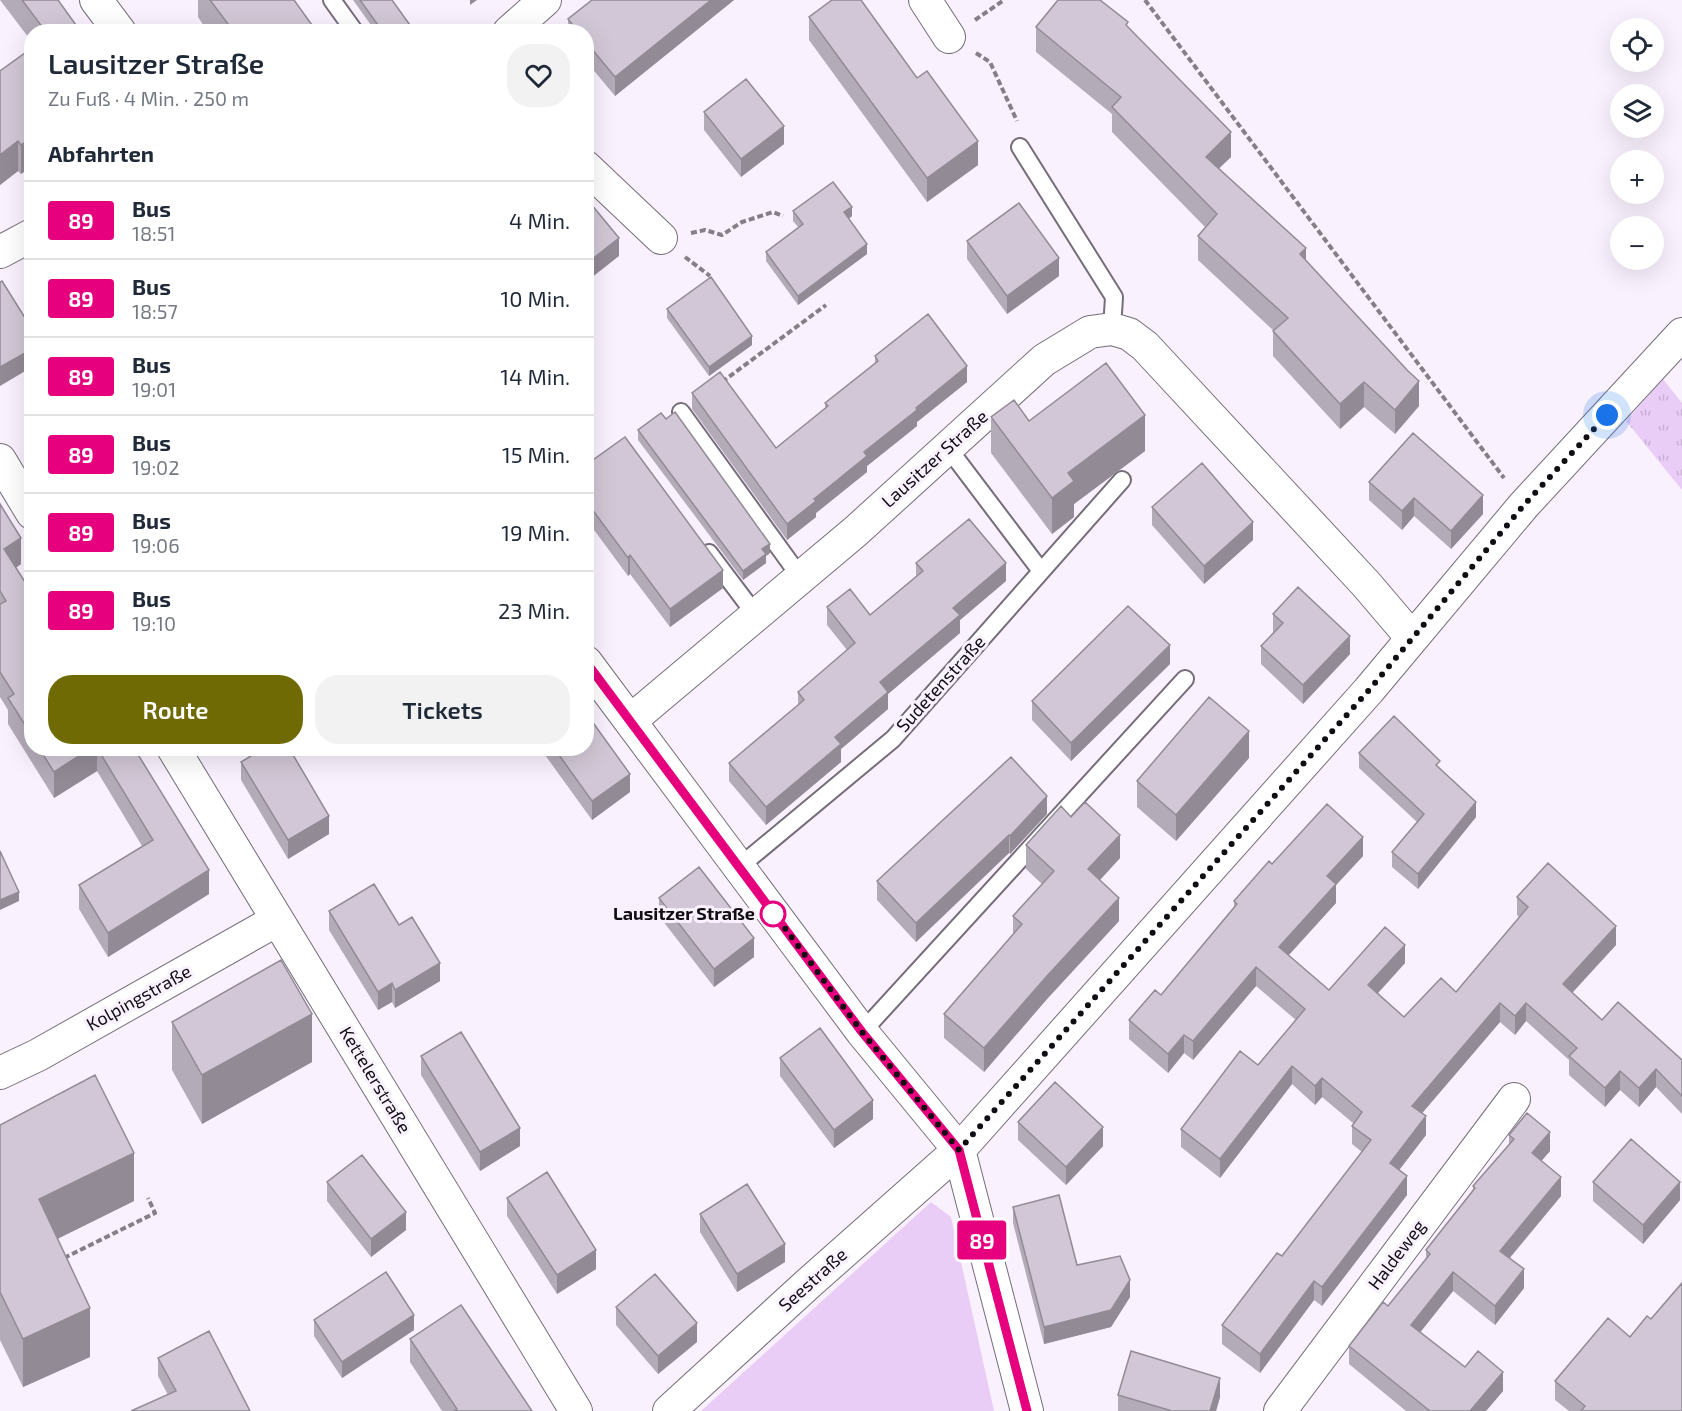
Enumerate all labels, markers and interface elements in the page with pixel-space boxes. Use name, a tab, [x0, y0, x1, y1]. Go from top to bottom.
map controls	[1610, 18, 1664, 270]
button: locate	[1610, 18, 1664, 72]
button: heart	[507, 44, 570, 107]
text: Lausitzer Straße	[48, 46, 264, 80]
button: layers	[1610, 84, 1664, 138]
text: Zu Fuß · 4 Min. · 250 m	[48, 86, 249, 110]
text: Abfahrten	[48, 140, 154, 166]
button: +	[1610, 150, 1664, 204]
text: Bus	[132, 195, 171, 221]
text: 4 Min.	[509, 207, 570, 233]
text: 89	[68, 208, 94, 233]
button: −	[1610, 216, 1664, 270]
text: 18:51	[132, 221, 176, 245]
text: Bus	[132, 273, 171, 299]
text: 10 Min.	[501, 285, 570, 311]
text: 89	[68, 286, 94, 311]
text: 18:57	[132, 299, 178, 323]
text: Bus	[132, 351, 171, 377]
text: 14 Min.	[500, 363, 570, 389]
text: 89	[68, 364, 94, 389]
text: 19:01	[132, 377, 176, 401]
your location	[1592, 400, 1622, 430]
street label: Lausitzer Straße	[877, 405, 992, 512]
text: Bus	[132, 429, 171, 455]
text: 15 Min.	[502, 441, 570, 467]
text: 89	[68, 442, 94, 467]
text: 19:02	[132, 455, 179, 479]
text: Bus	[132, 507, 171, 533]
text: 19 Min.	[501, 519, 570, 545]
text: 89	[68, 520, 94, 545]
text: 19:06	[132, 533, 180, 557]
text: Bus	[132, 585, 171, 611]
text: 23 Min.	[498, 597, 570, 623]
text: 89	[68, 598, 94, 623]
text: 19:10	[132, 611, 176, 635]
street label: Sudetenstraße	[891, 631, 989, 736]
button: Route	[48, 675, 303, 744]
button: Tickets	[315, 675, 570, 744]
marker: Lausitzer Straße	[760, 901, 786, 927]
place label: Lausitzer Straße	[613, 902, 755, 924]
street label: Kolpingstraße	[82, 959, 195, 1035]
street label: Kettelerstraße	[335, 1022, 416, 1137]
street label: Haldeweg	[1363, 1215, 1430, 1294]
line badge: 89	[955, 1220, 1009, 1260]
text: 89	[969, 1228, 995, 1253]
street label: Seestraße	[774, 1243, 851, 1316]

